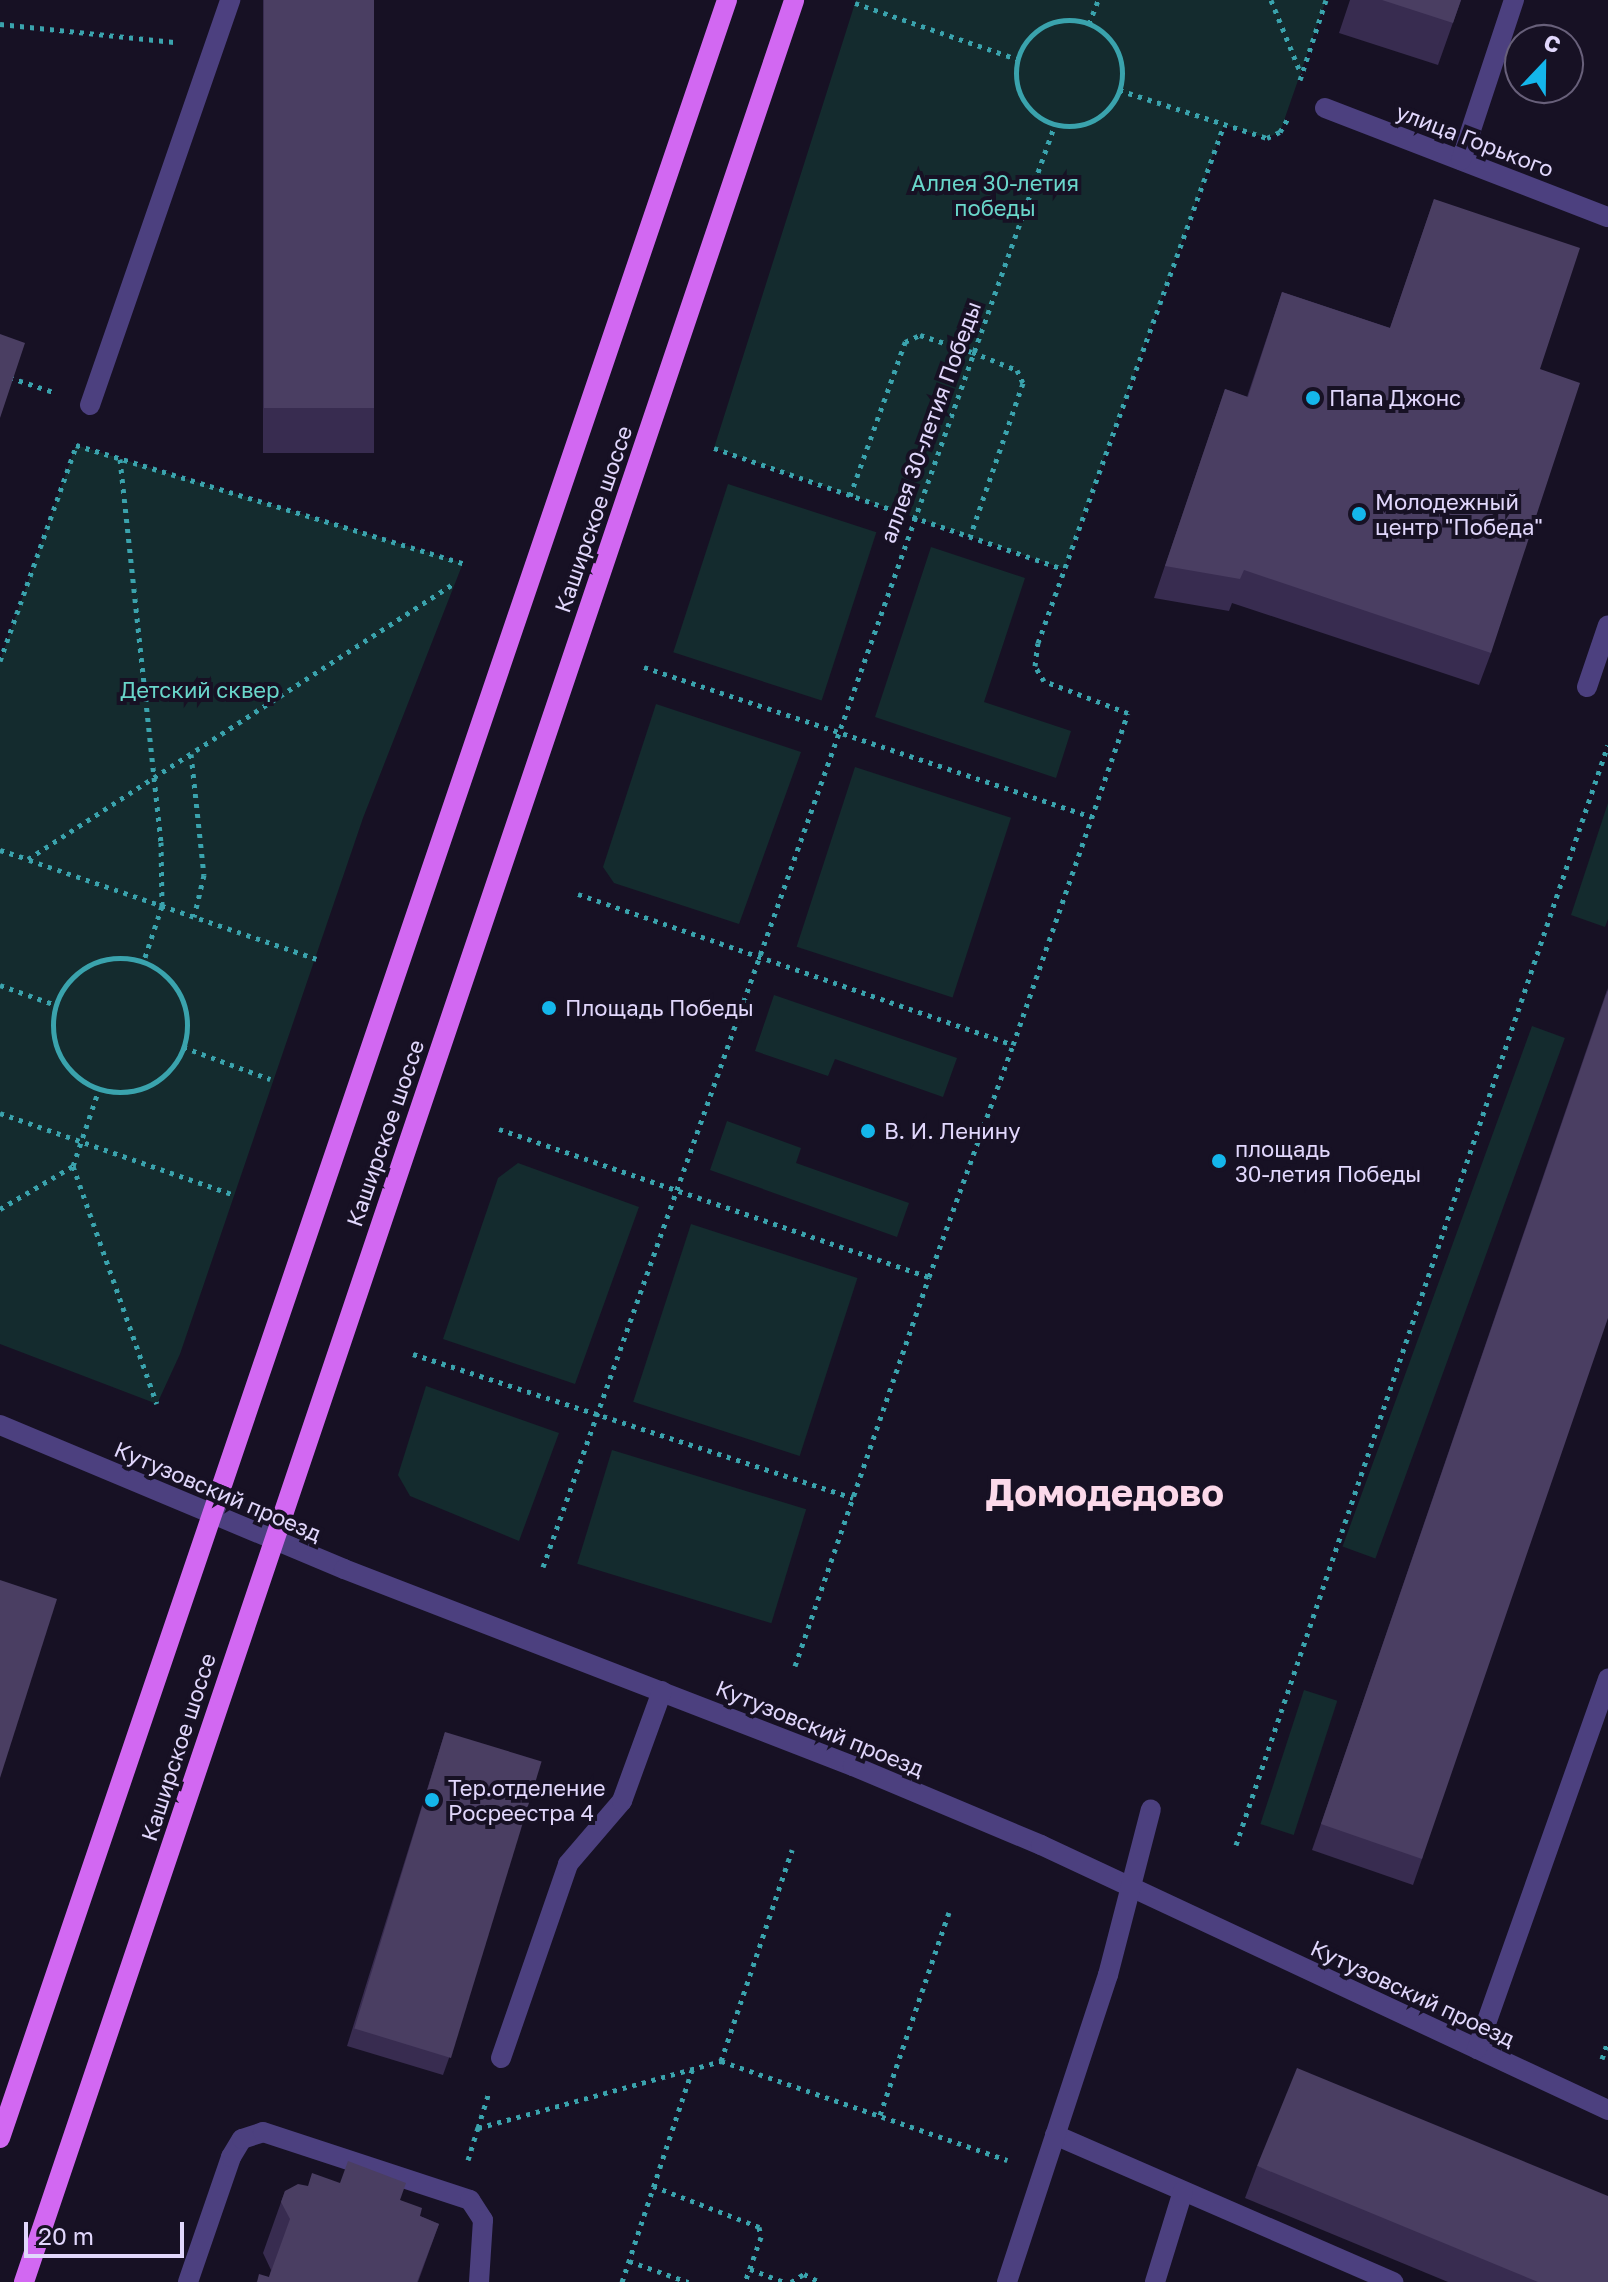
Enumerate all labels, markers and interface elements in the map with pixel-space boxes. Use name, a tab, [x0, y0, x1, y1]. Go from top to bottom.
north arrow	[1504, 24, 1584, 104]
text: С	[1540, 28, 1565, 59]
street label: улица Горького	[1392, 98, 1558, 182]
park label: Аллея 30-летия победы	[911, 169, 1079, 220]
street label: аллея 30-летия Победы	[874, 298, 986, 546]
place label: Папа Джонс	[1329, 385, 1461, 411]
marker: Папа Джонс	[1304, 389, 1322, 407]
street label: Каширское шоссе	[549, 422, 637, 616]
place label: Молодежный центр "Победа"	[1375, 488, 1543, 540]
marker: Молодежный центр "Победа"	[1350, 505, 1368, 523]
park label: Детский сквер	[120, 677, 280, 703]
place label: Площадь Победы	[565, 995, 754, 1021]
marker: Площадь Победы	[540, 999, 558, 1017]
street label: Каширское шоссе	[341, 1036, 429, 1230]
place label: В. И. Ленину	[884, 1118, 1021, 1144]
marker: В. И. Ленину	[859, 1122, 877, 1140]
place label: площадь 30-летия Победы	[1235, 1135, 1421, 1186]
marker: площадь 30-летия Победы	[1210, 1152, 1228, 1170]
street label: Кутузовский проезд	[111, 1435, 325, 1547]
district label: Домодедово	[986, 1469, 1224, 1515]
street label: Каширское шоссе	[135, 1650, 221, 1844]
street label: Кутузовский проезд	[712, 1674, 928, 1782]
place label: Тер.отделение Росреестра 4	[448, 1774, 606, 1826]
marker: Тер.отделение Росреестра 4	[423, 1791, 441, 1809]
street label: Кутузовский проезд	[1307, 1934, 1519, 2052]
scale bar	[28, 2206, 188, 2256]
text: 20 m	[38, 2221, 94, 2250]

